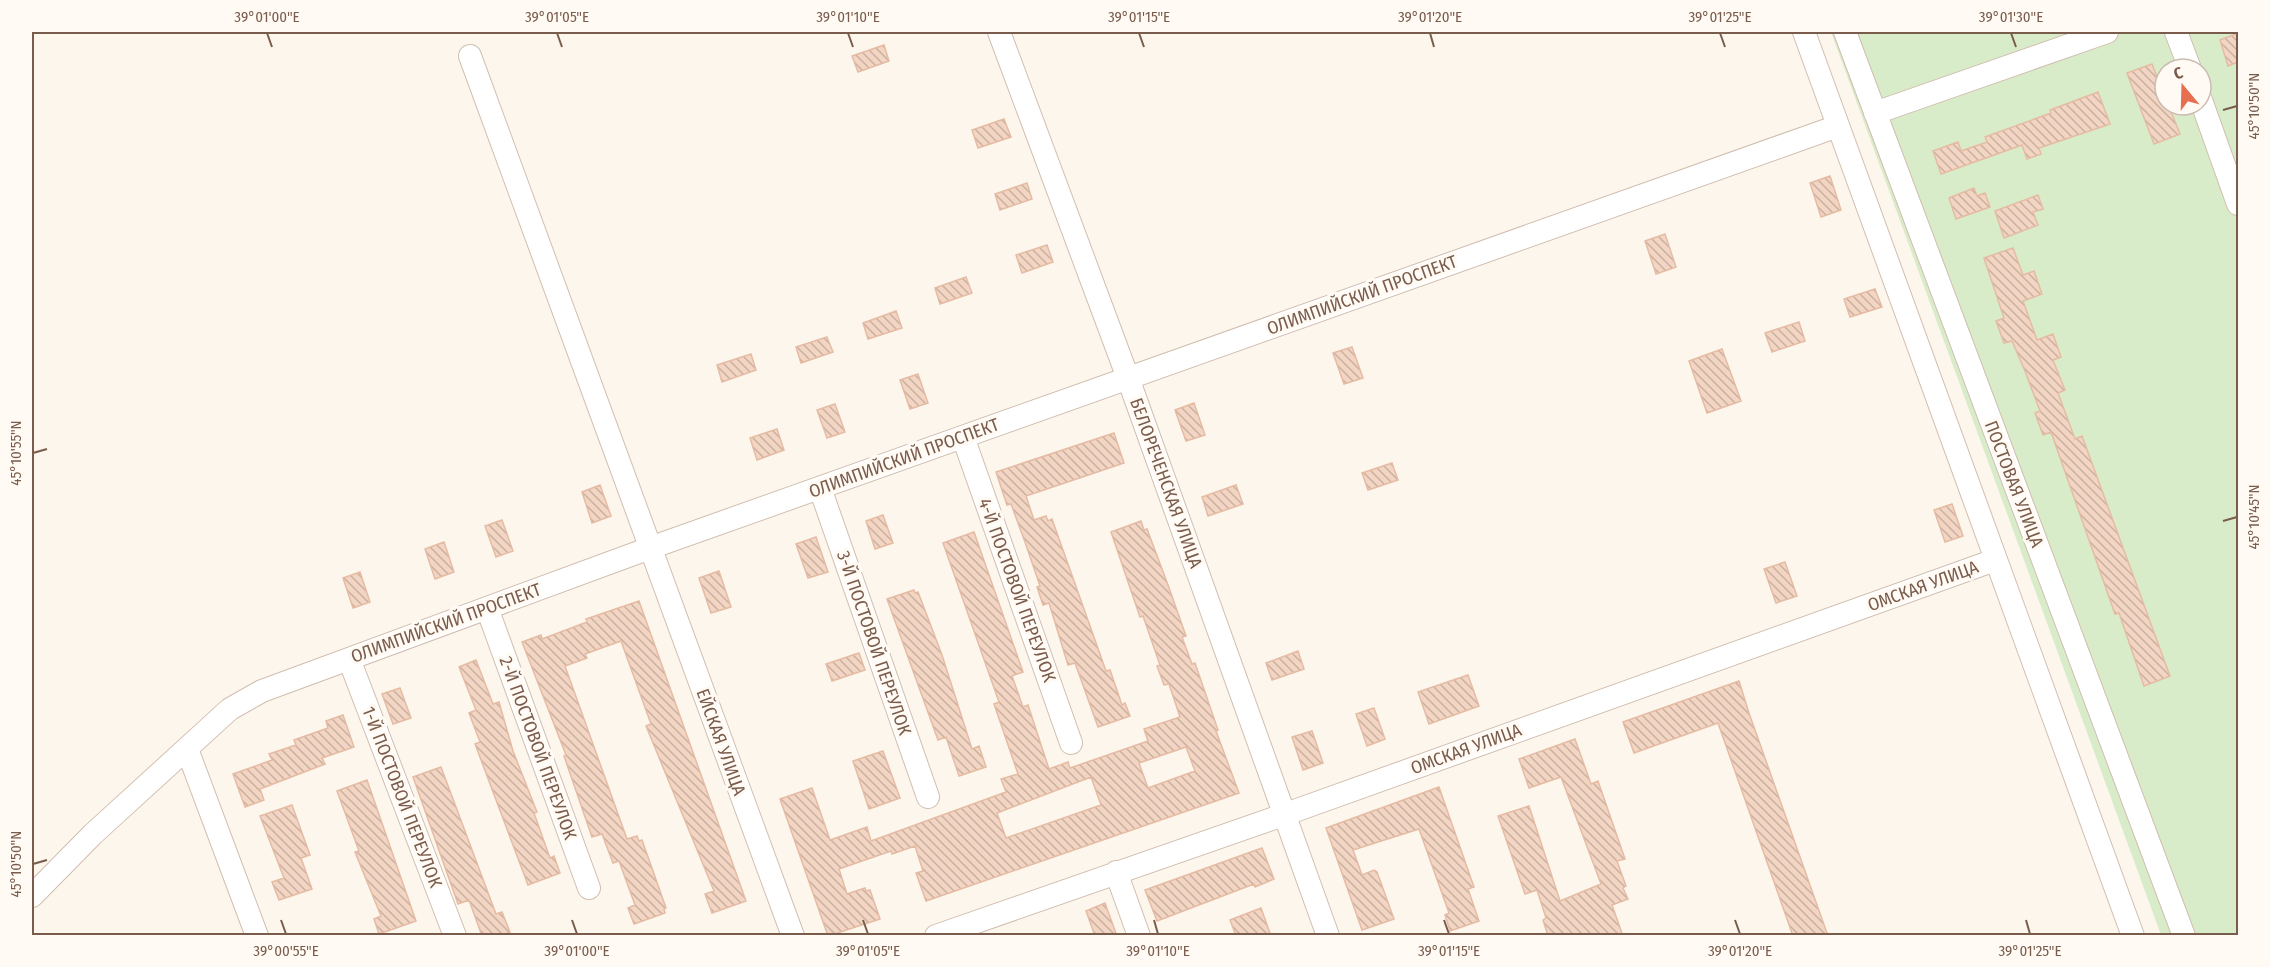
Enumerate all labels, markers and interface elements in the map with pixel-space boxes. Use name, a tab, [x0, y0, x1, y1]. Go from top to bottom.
text: 39°01'00"E	[234, 8, 300, 26]
text: 39°01'05"E	[525, 8, 589, 26]
text: 39°01'10"E	[816, 8, 880, 26]
text: 39°01'15"E	[1108, 8, 1170, 26]
text: 39°01'20"E	[1398, 8, 1462, 26]
text: 39°01'25"E	[1688, 8, 1752, 26]
text: 39°01'30"E	[1979, 8, 2043, 26]
north arrow	[2153, 57, 2213, 117]
text: С	[2171, 63, 2186, 84]
text: 45°10'50"N	[2245, 73, 2263, 139]
street label: ОЛИМПИЙСКИЙ ПРОСПЕКТ	[1264, 250, 1461, 340]
street label: БЕЛОРЕЧЕНСКАЯ УЛИЦА	[1125, 395, 1207, 572]
street label: ОЛИМПИЙСКИЙ ПРОСПЕКТ	[806, 413, 1003, 503]
street label: ПОСТОВАЯ УЛИЦА	[1980, 418, 2048, 551]
text: 45°10'55"N	[7, 420, 25, 486]
text: 45°10'45"N	[2245, 484, 2263, 550]
street label: 4-Й ПОСТОВОЙ ПЕРЕУЛОК	[973, 495, 1061, 685]
street label: 3-Й ПОСТОВОЙ ПЕРЕУЛОК	[832, 548, 916, 738]
street label: ОМСКАЯ УЛИЦА	[1865, 556, 1982, 616]
street label: ОЛИМПИЙСКИЙ ПРОСПЕКТ	[348, 578, 545, 668]
street label: 2-Й ПОСТОВОЙ ПЕРЕУЛОК	[495, 653, 582, 843]
street label: ЕЙСКАЯ УЛИЦА	[692, 686, 751, 799]
street label: 1-Й ПОСТОВОЙ ПЕРЕУЛОК	[357, 703, 447, 891]
street label: ОМСКАЯ УЛИЦА	[1408, 719, 1525, 779]
text: 45°10'50"N	[7, 831, 25, 897]
text: 39°00'55"E	[253, 942, 319, 960]
text: 39°01'00"E	[544, 942, 610, 960]
text: 39°01'05"E	[836, 942, 900, 960]
text: 39°01'10"E	[1126, 942, 1190, 960]
text: 39°01'15"E	[1418, 942, 1480, 960]
text: 39°01'20"E	[1708, 942, 1772, 960]
text: 39°01'25"E	[1998, 942, 2062, 960]

